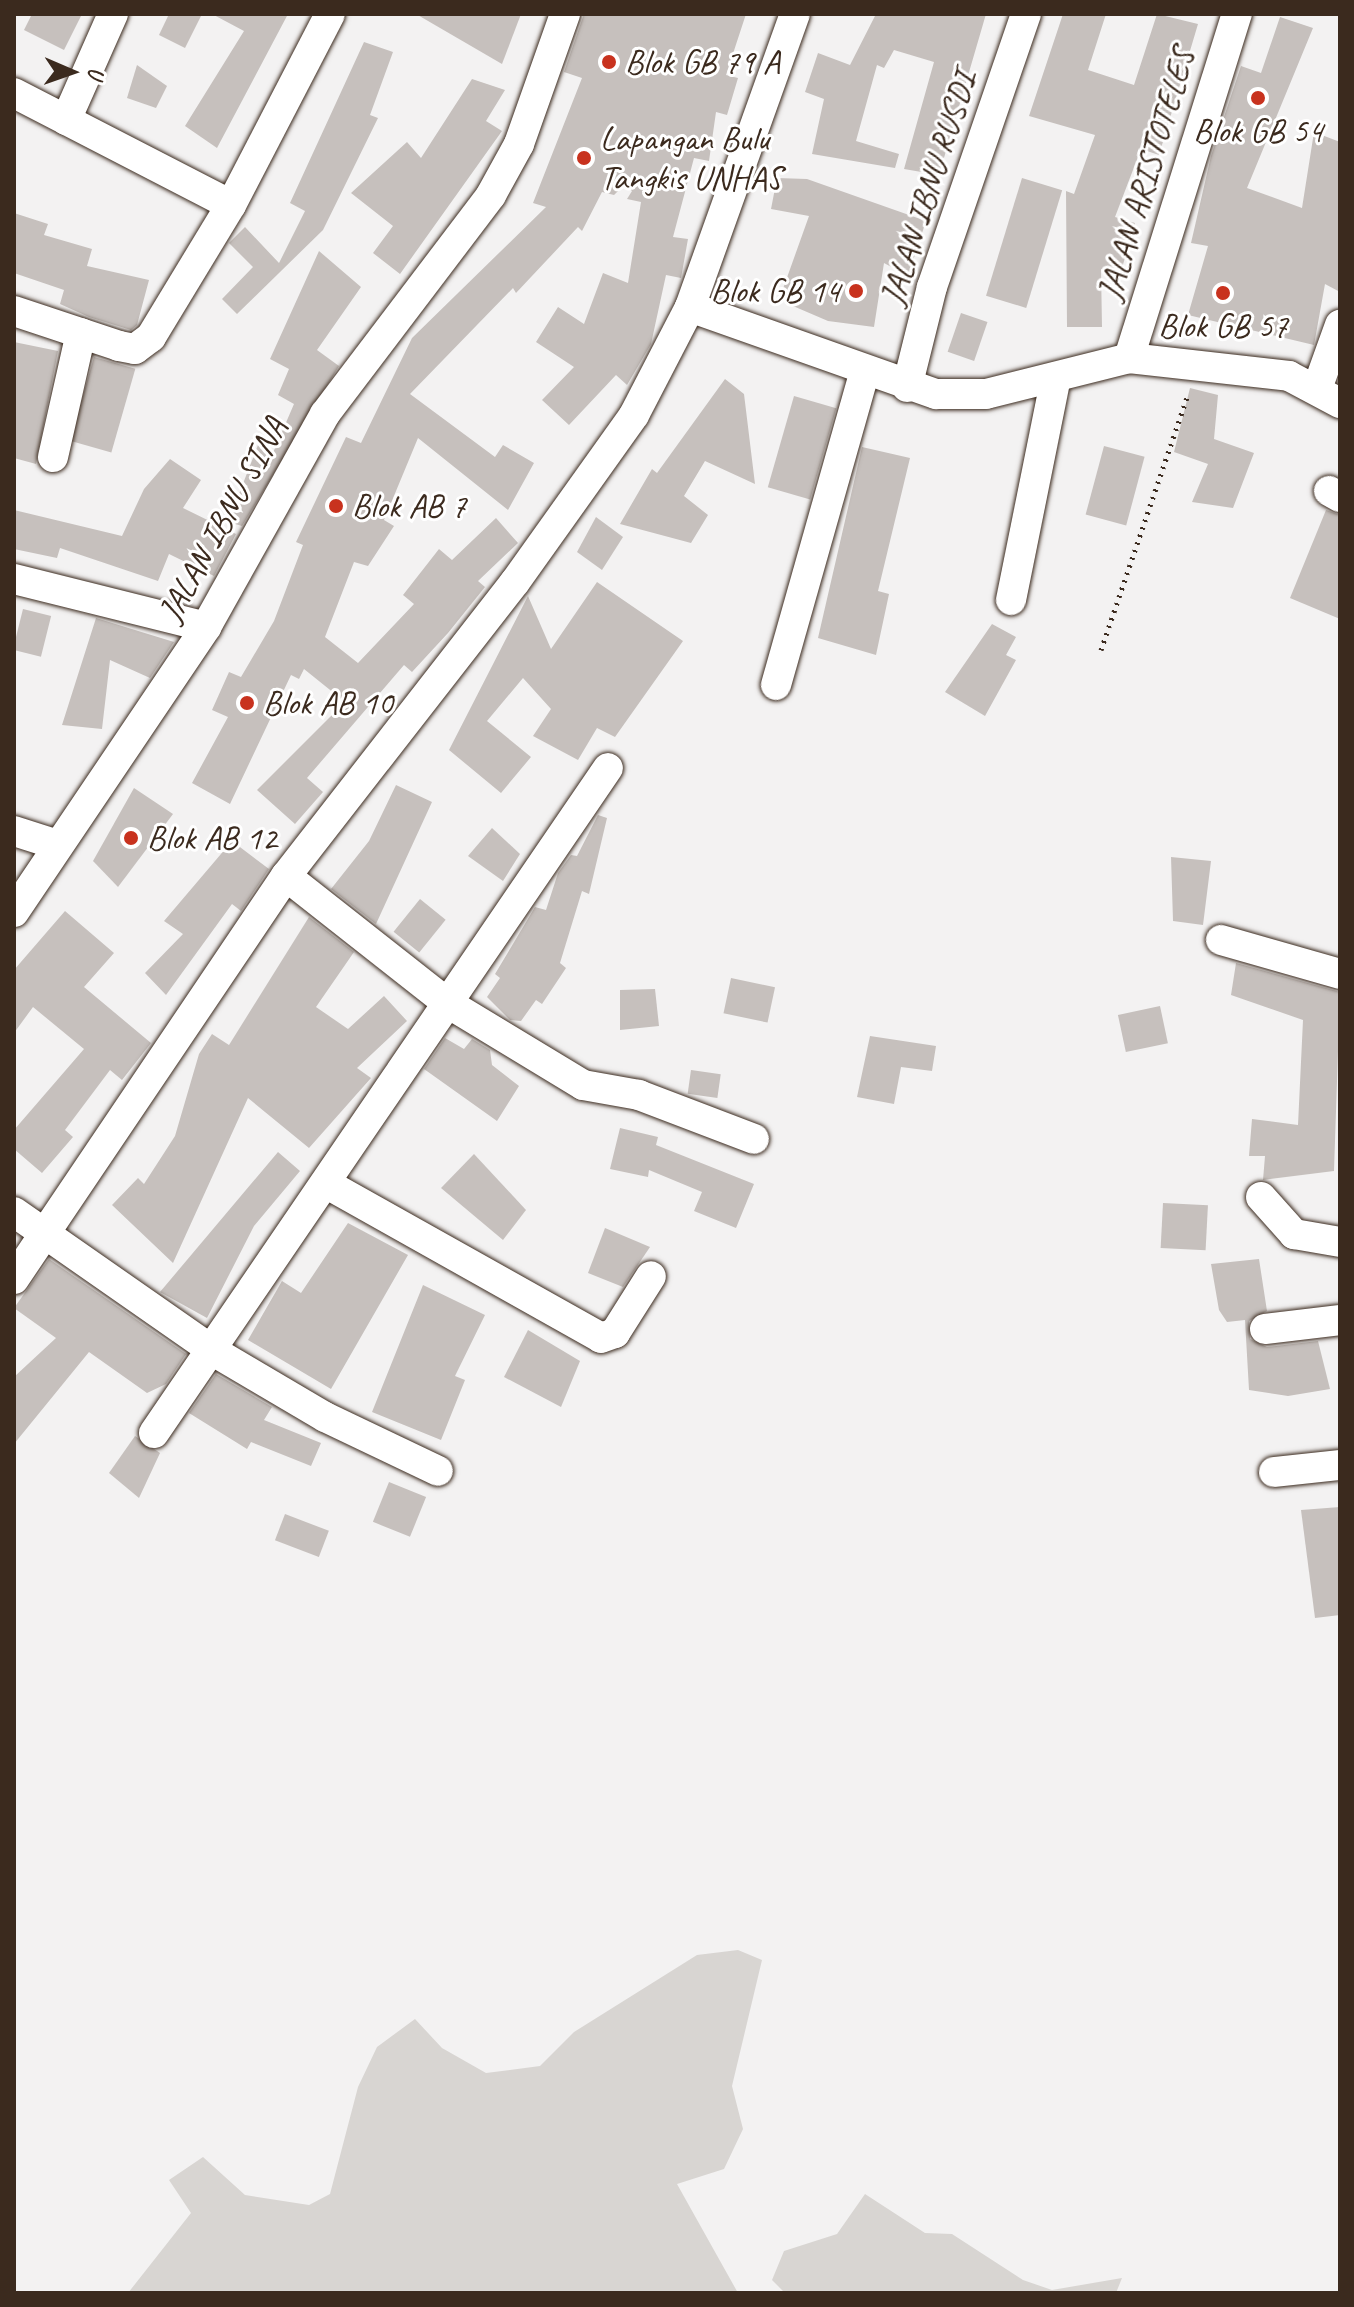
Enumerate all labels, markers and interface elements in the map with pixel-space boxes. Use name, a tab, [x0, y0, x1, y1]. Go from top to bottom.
north arrow	[32, 32, 112, 112]
place label: Blok GB 79 A	[625, 42, 779, 82]
street label: JALAN ARISTOTELES	[1088, 43, 1204, 305]
marker: Blok GB 79 A	[600, 53, 618, 71]
street label: JALAN IBNU RUSDI	[871, 66, 985, 310]
text: U	[82, 67, 110, 79]
marker: Blok GB 54	[1249, 89, 1267, 107]
place label: Blok GB 54	[1193, 111, 1323, 151]
place label: Lapangan Bulu Tangkis UNHAS	[600, 118, 782, 198]
marker: Lapangan Bulu Tangkis UNHAS	[575, 149, 593, 167]
place label: Blok GB 14	[711, 271, 840, 311]
marker: Blok GB 14	[847, 282, 865, 300]
marker: Blok GB 57	[1214, 284, 1232, 302]
place label: Blok GB 57	[1158, 306, 1288, 346]
street label: JALAN IBNU SINA	[149, 410, 295, 628]
place label: Blok AB 7	[352, 486, 467, 526]
marker: Blok AB 7	[327, 497, 345, 515]
place label: Blok AB 10	[263, 683, 393, 723]
marker: Blok AB 10	[238, 694, 256, 712]
place label: Blok AB 12	[147, 818, 277, 858]
marker: Blok AB 12	[122, 829, 140, 847]

